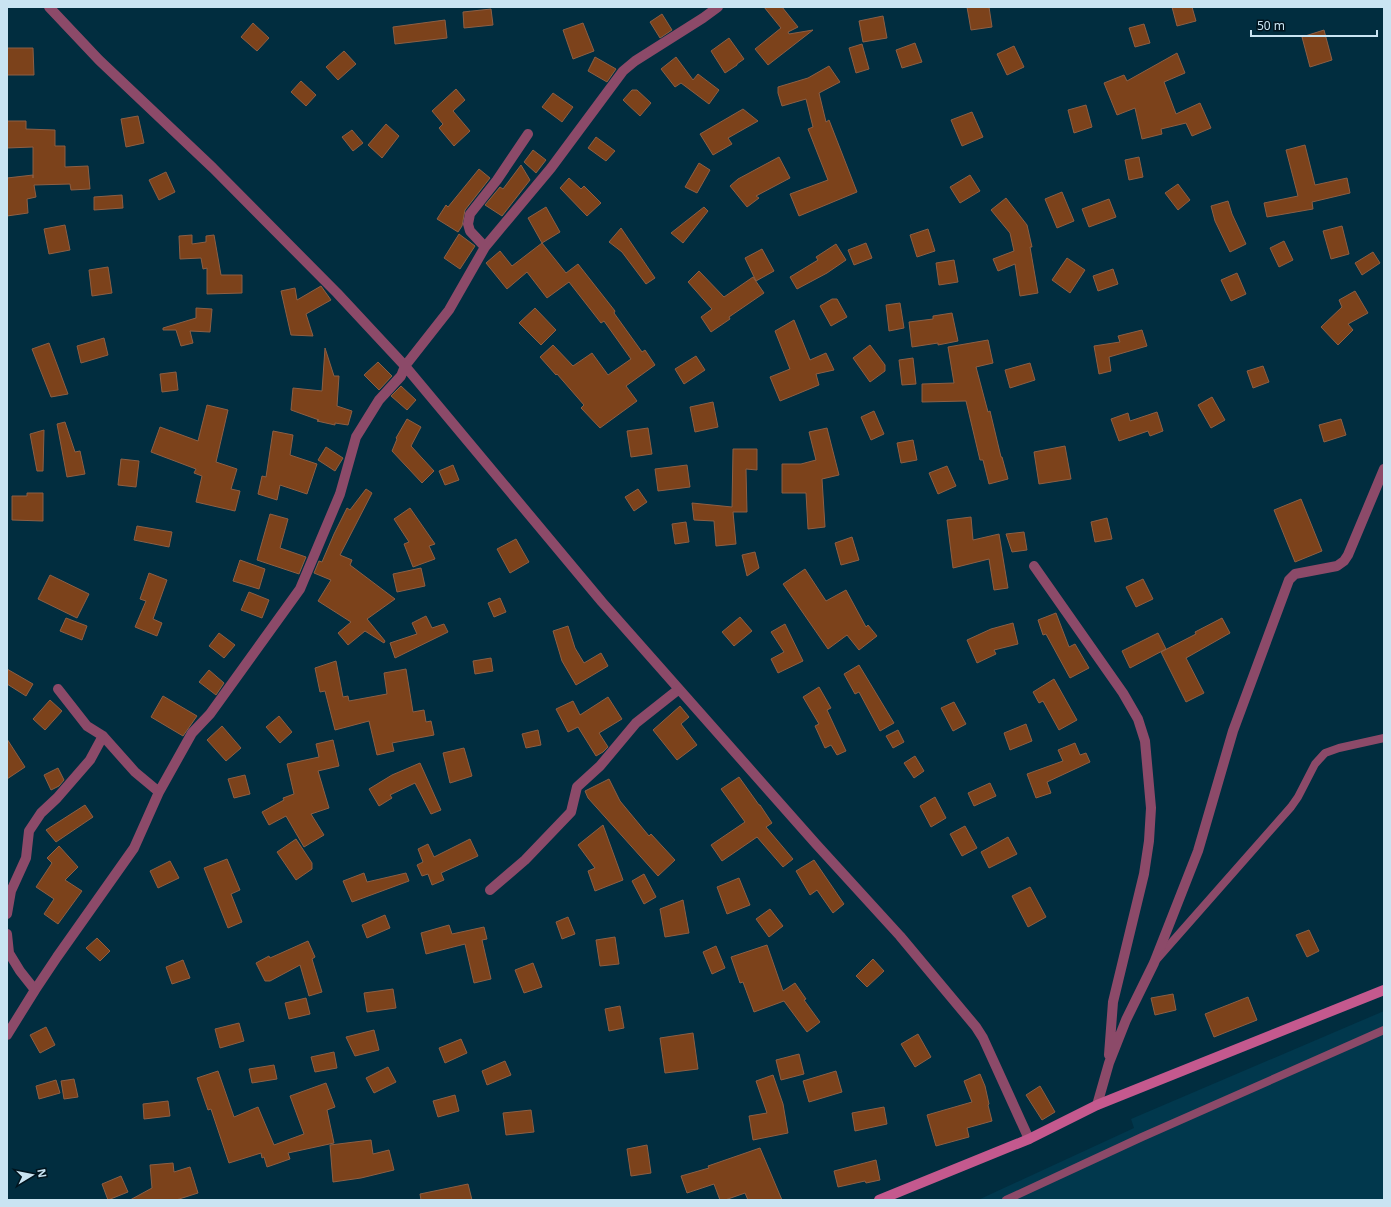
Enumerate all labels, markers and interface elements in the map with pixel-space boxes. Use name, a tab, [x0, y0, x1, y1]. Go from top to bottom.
scale bar	[1251, 12, 1377, 38]
text: 50 m	[1257, 17, 1285, 34]
north arrow	[12, 1155, 52, 1195]
text: N	[34, 1167, 51, 1179]

